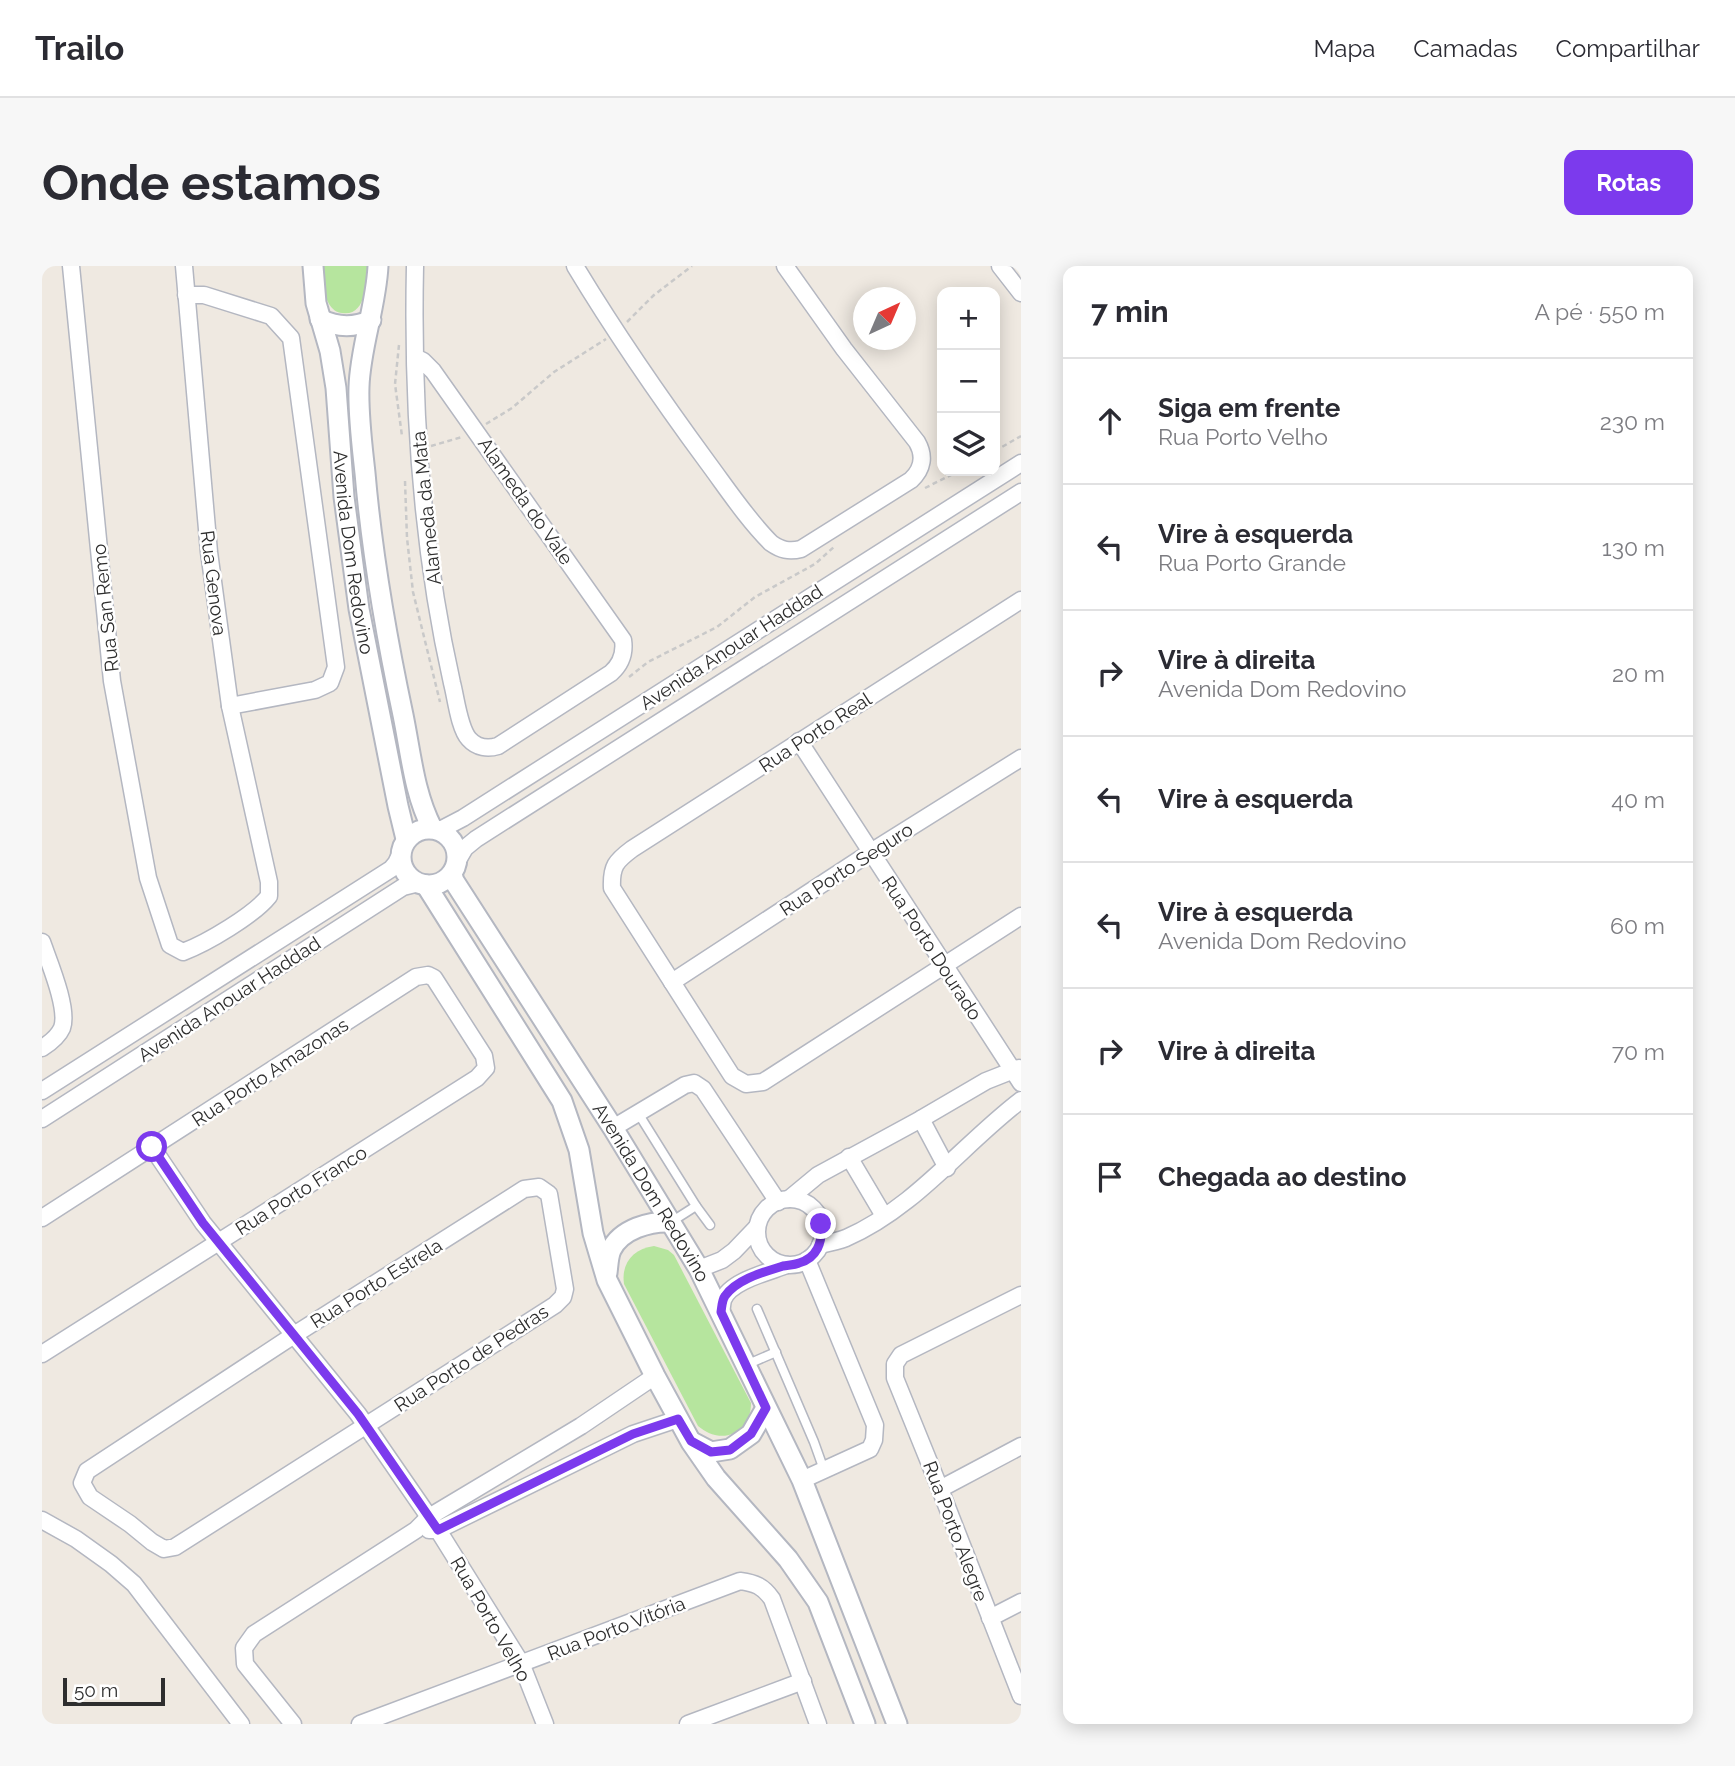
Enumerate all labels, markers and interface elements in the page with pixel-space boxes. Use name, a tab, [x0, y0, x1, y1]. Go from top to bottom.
text: Trailo	[35, 29, 124, 68]
text: Mapa	[1313, 34, 1375, 63]
text: Camadas	[1413, 34, 1518, 63]
text: Compartilhar	[1556, 34, 1700, 63]
button: Rotas	[1564, 150, 1693, 215]
text: Onde estamos	[42, 154, 381, 211]
north arrow	[853, 287, 916, 350]
map controls	[937, 287, 1000, 476]
button: +	[937, 287, 1000, 350]
text: 7 min	[1091, 294, 1169, 329]
text: A pé · 550 m	[1534, 298, 1665, 325]
button: −	[937, 350, 1000, 413]
text: Siga em frente	[1158, 393, 1340, 423]
icon: ahead	[1091, 402, 1129, 440]
text: 230 m	[1600, 408, 1665, 435]
button: layers	[937, 413, 1000, 476]
text: Rua Porto Velho	[1158, 423, 1328, 450]
street label: Alameda da Mata	[407, 430, 445, 586]
street label: Alameda do Vale	[474, 433, 578, 569]
street label: Avenida Dom Redovino	[330, 450, 379, 656]
text: Vire à esquerda	[1158, 519, 1353, 549]
icon: left	[1091, 528, 1129, 566]
street label: Rua Genova	[197, 529, 231, 637]
text: 130 m	[1602, 534, 1665, 561]
street label: Rua San Remo	[87, 543, 123, 673]
text: Rua Porto Grande	[1158, 549, 1346, 576]
street label: Avenida Anouar Haddad	[636, 580, 826, 714]
text: Vire à direita	[1158, 645, 1315, 675]
icon: right	[1091, 654, 1129, 692]
text: 20 m	[1612, 660, 1665, 687]
text: Avenida Dom Redovino	[1158, 675, 1406, 702]
street label: Rua Porto Real	[755, 687, 876, 776]
icon: left	[1091, 780, 1129, 818]
text: Vire à esquerda	[1158, 784, 1353, 814]
text: 40 m	[1611, 786, 1665, 813]
street label: Rua Porto Seguro	[775, 818, 917, 920]
street label: Rua Porto Dourado	[877, 872, 987, 1024]
text: Vire à esquerda	[1158, 897, 1353, 927]
icon: left	[1091, 906, 1129, 944]
text: 60 m	[1610, 912, 1665, 939]
text: Avenida Dom Redovino	[1158, 927, 1406, 954]
street label: Avenida Anouar Haddad	[134, 932, 324, 1066]
street label: Rua Porto Amazonas	[188, 1013, 352, 1131]
icon: right	[1091, 1032, 1129, 1070]
text: Vire à direita	[1158, 1036, 1315, 1066]
text: 70 m	[1612, 1038, 1665, 1065]
street label: Avenida Dom Redovino	[589, 1099, 714, 1285]
route start	[136, 1131, 167, 1162]
street label: Rua Porto Franco	[231, 1141, 371, 1239]
icon: arrive	[1091, 1158, 1129, 1196]
text: Chegada ao destino	[1158, 1162, 1407, 1192]
route end	[805, 1208, 836, 1239]
street label: Rua Porto Estrela	[306, 1234, 446, 1332]
street label: Rua Porto de Pedras	[390, 1300, 552, 1416]
street label: Rua Porto Alegre	[919, 1458, 993, 1604]
street label: Rua Porto Velho	[446, 1553, 536, 1685]
street label: Rua Porto Vitória	[544, 1592, 688, 1664]
scale bar	[63, 1675, 164, 1707]
text: 50 m	[74, 1679, 118, 1701]

